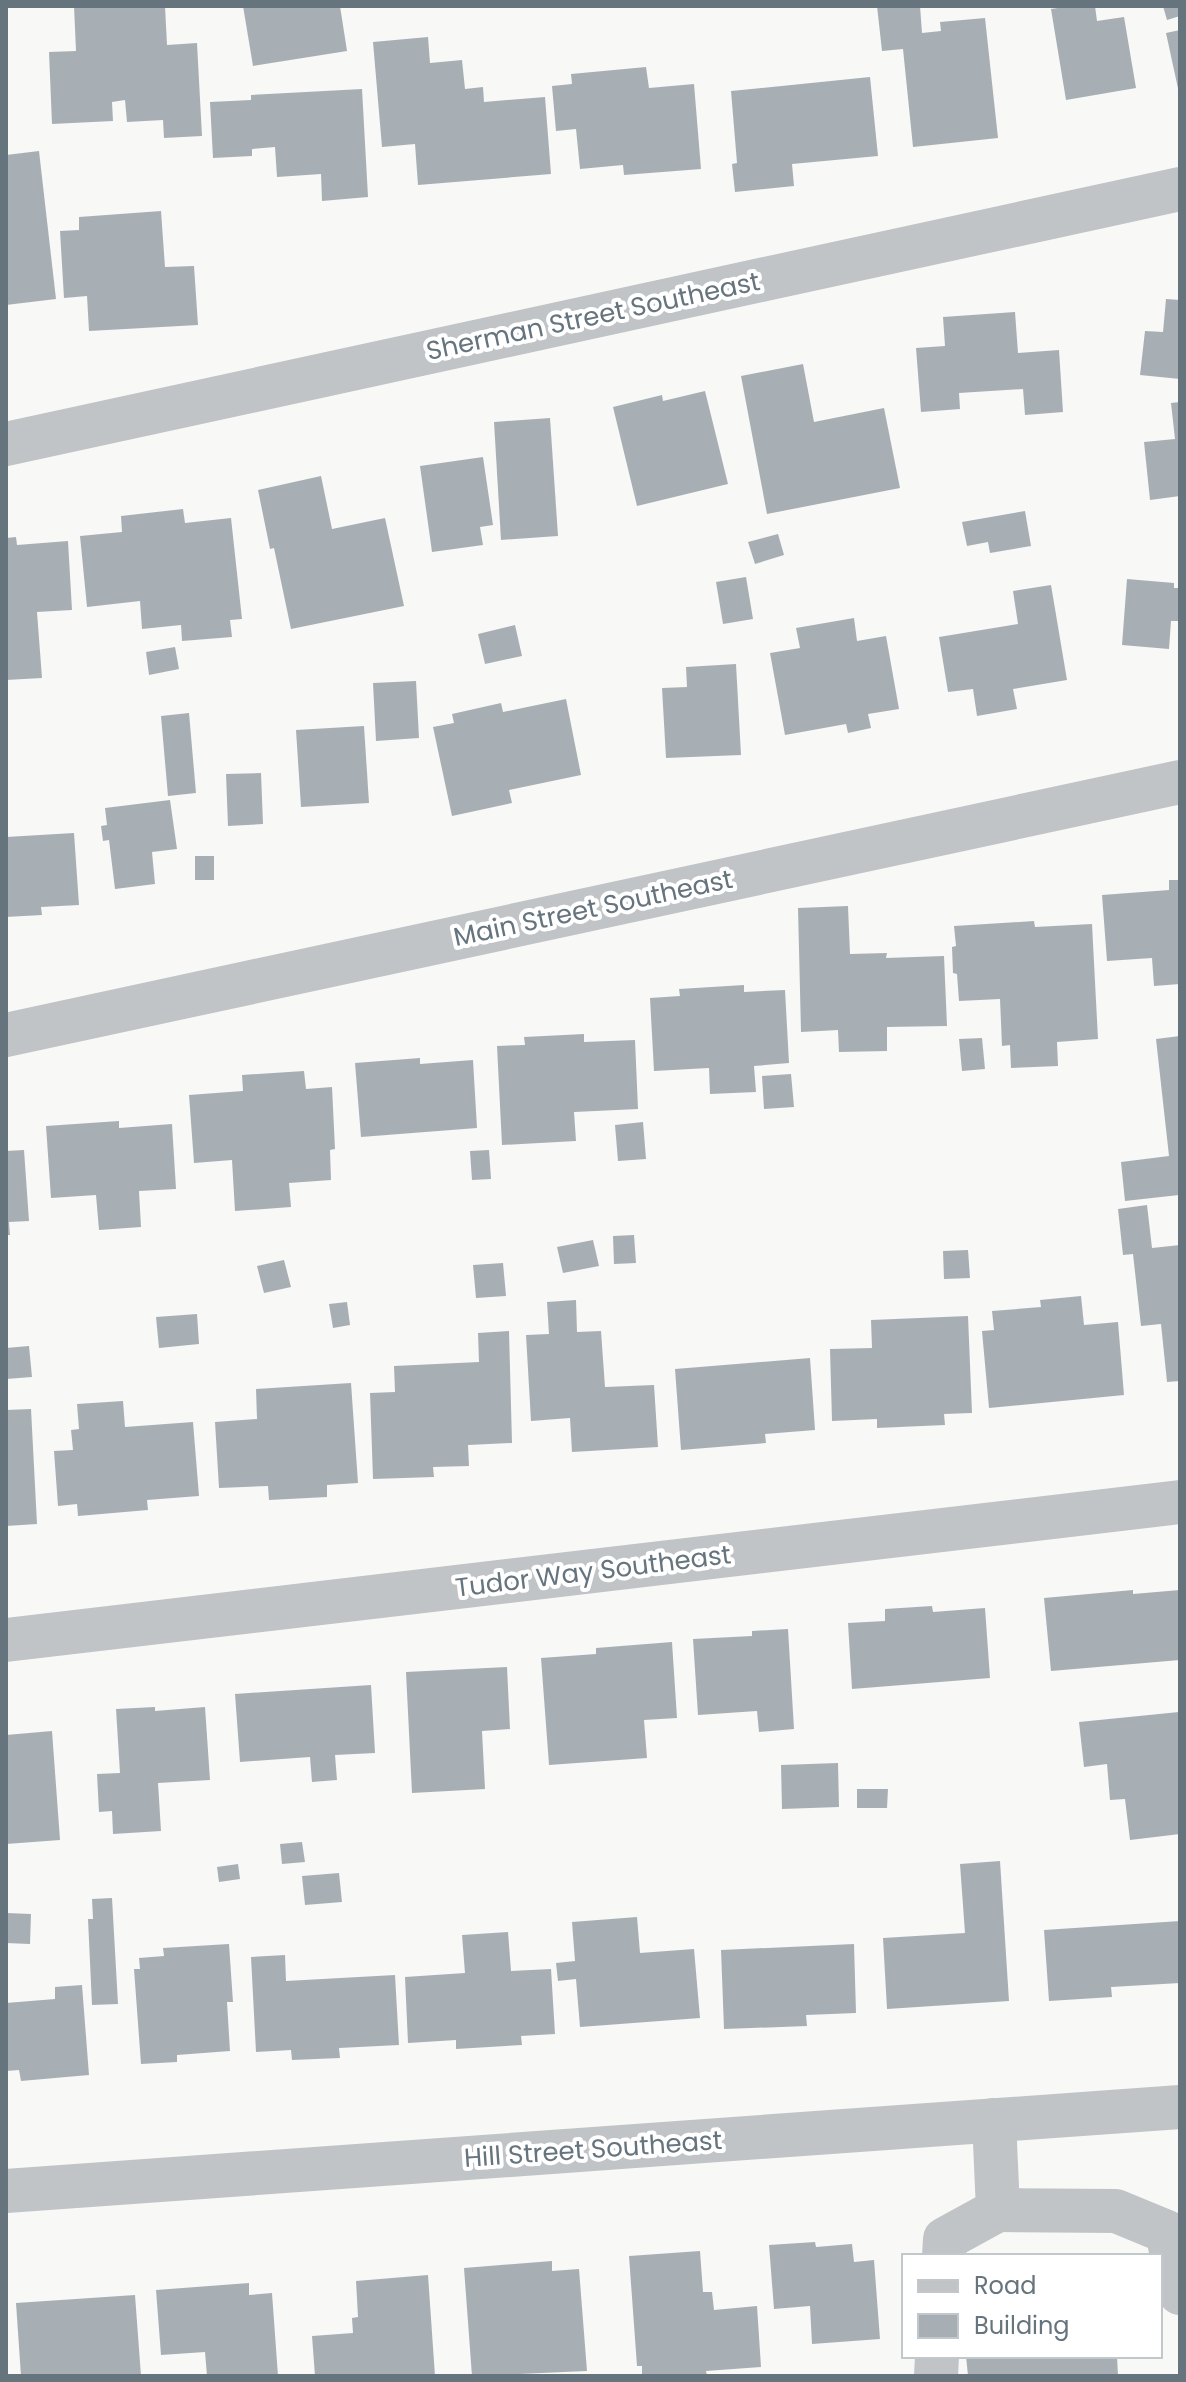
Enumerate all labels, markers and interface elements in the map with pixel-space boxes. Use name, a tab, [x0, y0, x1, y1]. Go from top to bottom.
street label: Sherman Street Southeast	[423, 263, 763, 369]
street label: Main Street Southeast	[450, 861, 736, 955]
street label: Tudor Way Southeast	[453, 1536, 733, 1606]
street label: Hill Street Southeast	[463, 2122, 723, 2176]
legend	[902, 2254, 1162, 2358]
text: Road	[974, 2269, 1036, 2302]
text: Building	[974, 2309, 1070, 2342]

